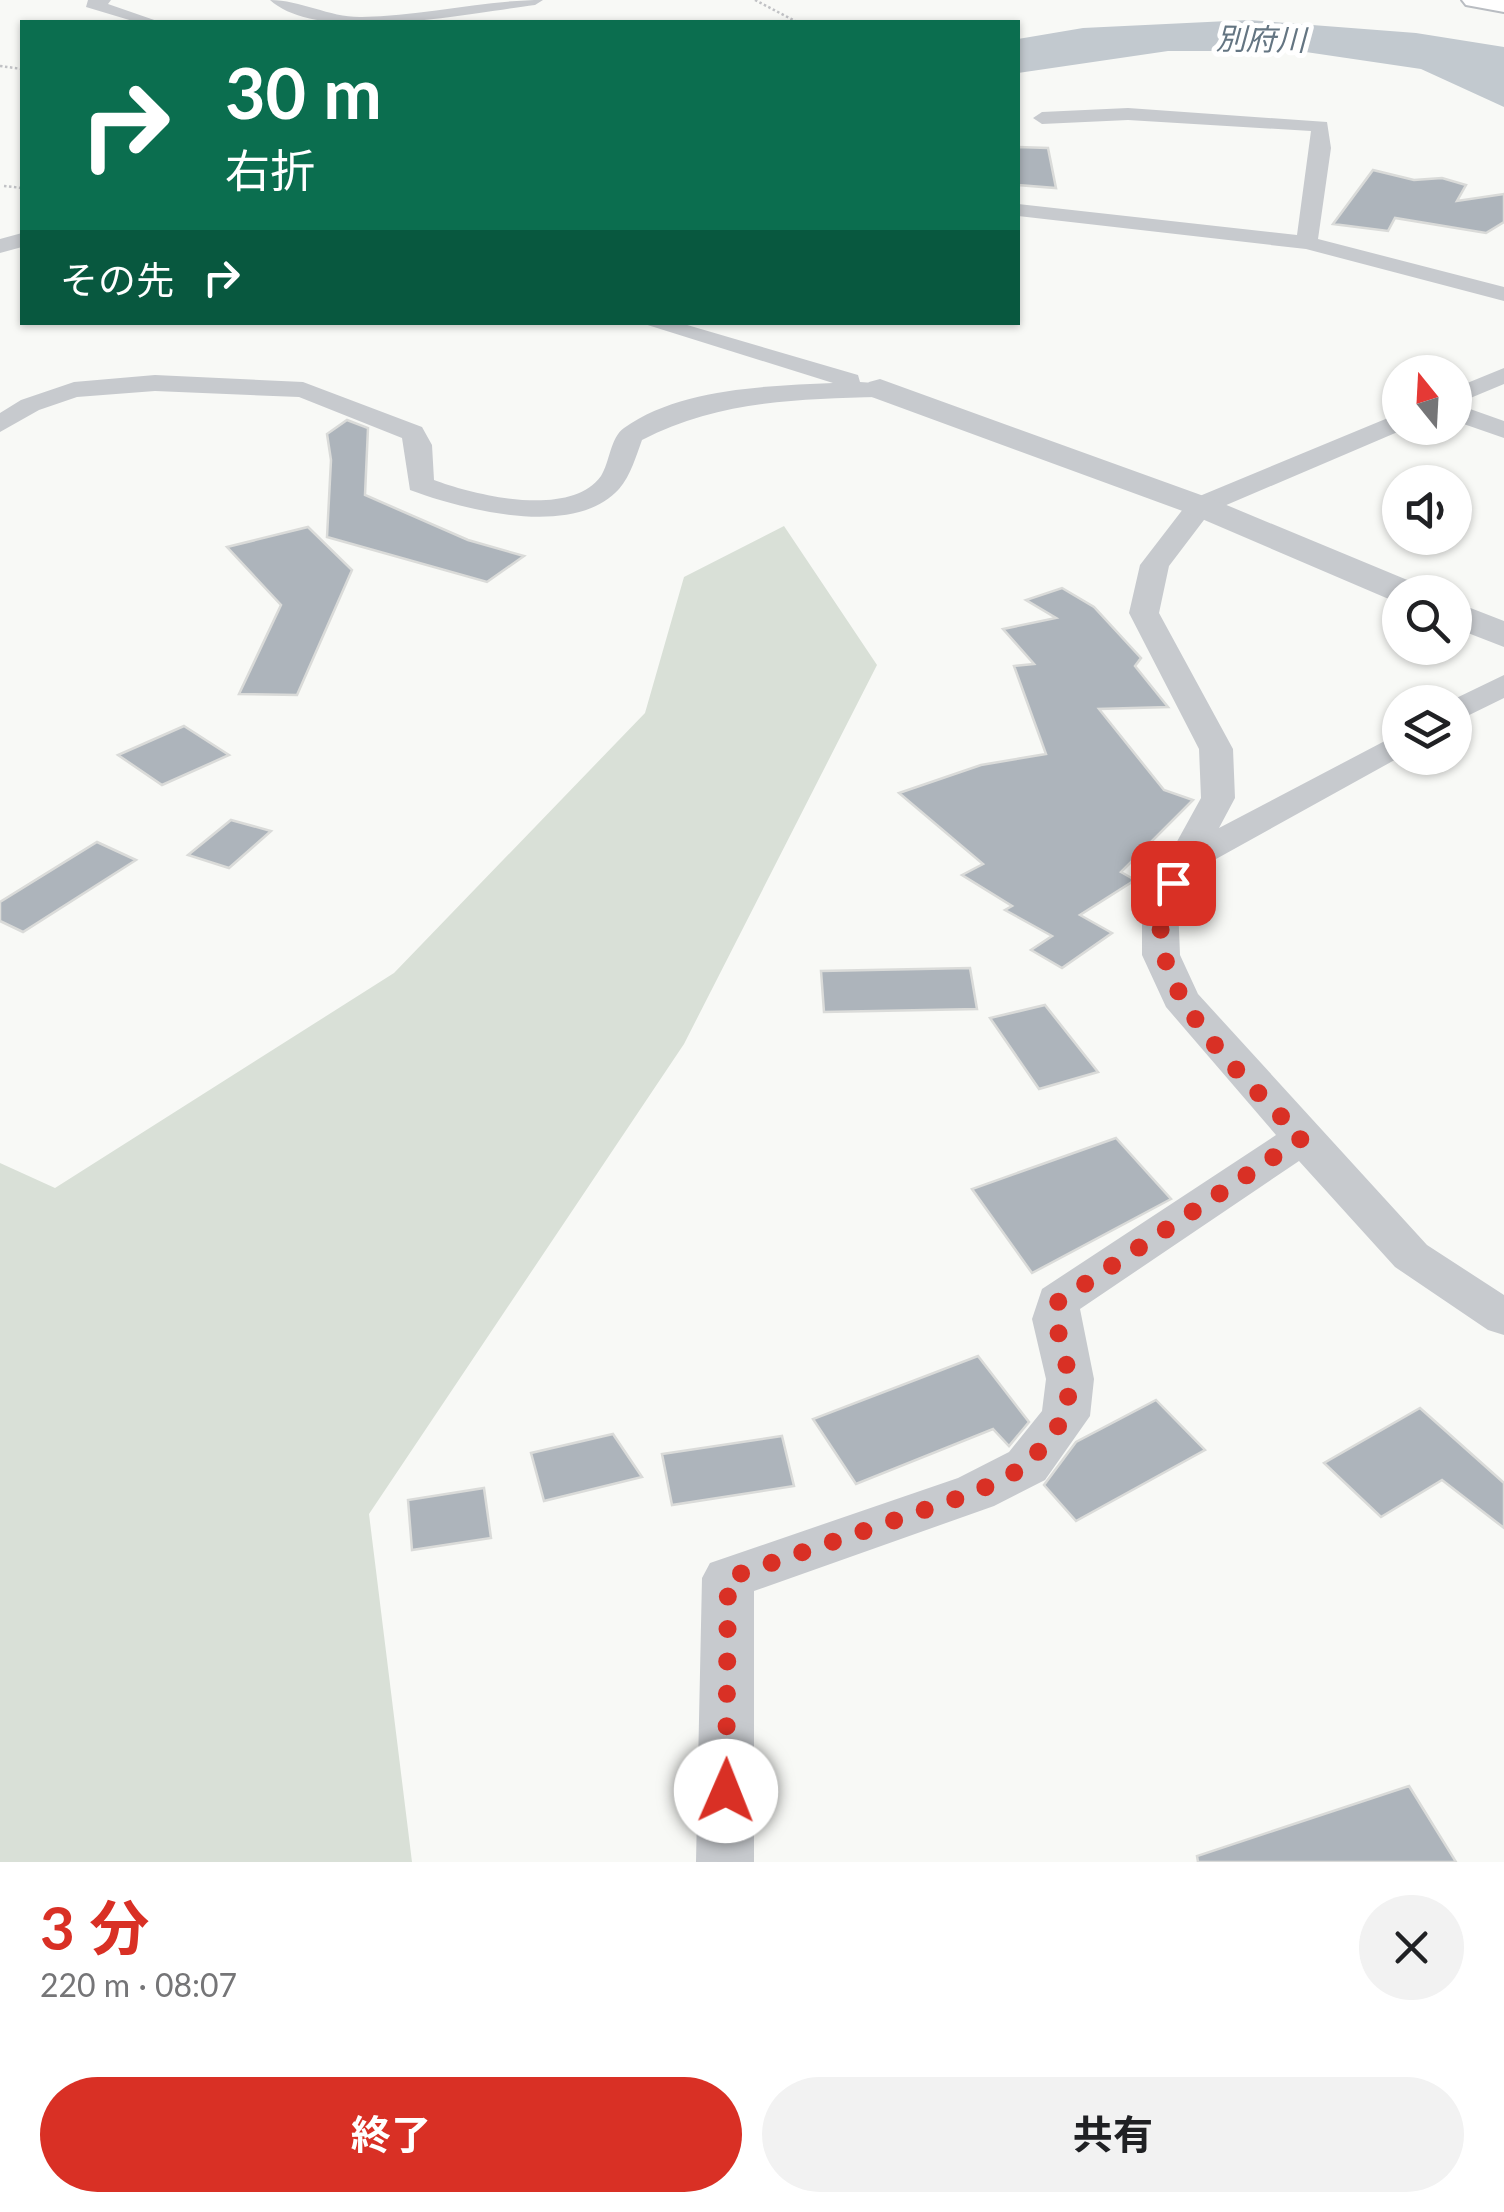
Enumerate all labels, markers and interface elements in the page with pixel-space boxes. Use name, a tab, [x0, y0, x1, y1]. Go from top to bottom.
water label: 別府川	[1216, 19, 1309, 57]
text: 30 m	[225, 50, 382, 134]
icon: right	[60, 60, 190, 190]
text: 右折	[225, 143, 315, 197]
icon: right	[194, 250, 249, 305]
text: その先	[60, 256, 174, 302]
north arrow	[1382, 355, 1472, 445]
map controls	[1382, 355, 1472, 775]
button: sound	[1382, 465, 1472, 555]
button: search	[1382, 575, 1472, 665]
button: layers	[1382, 685, 1472, 775]
pin	[1131, 841, 1216, 926]
icon: arrive	[1146, 856, 1201, 911]
position arrow	[674, 1739, 778, 1843]
text: 3 分	[40, 1891, 149, 1963]
button: close	[1359, 1895, 1464, 2000]
text: 220 m · 08:07	[40, 1965, 237, 2004]
button: 終了	[40, 2077, 742, 2192]
button: 共有	[762, 2077, 1464, 2192]

